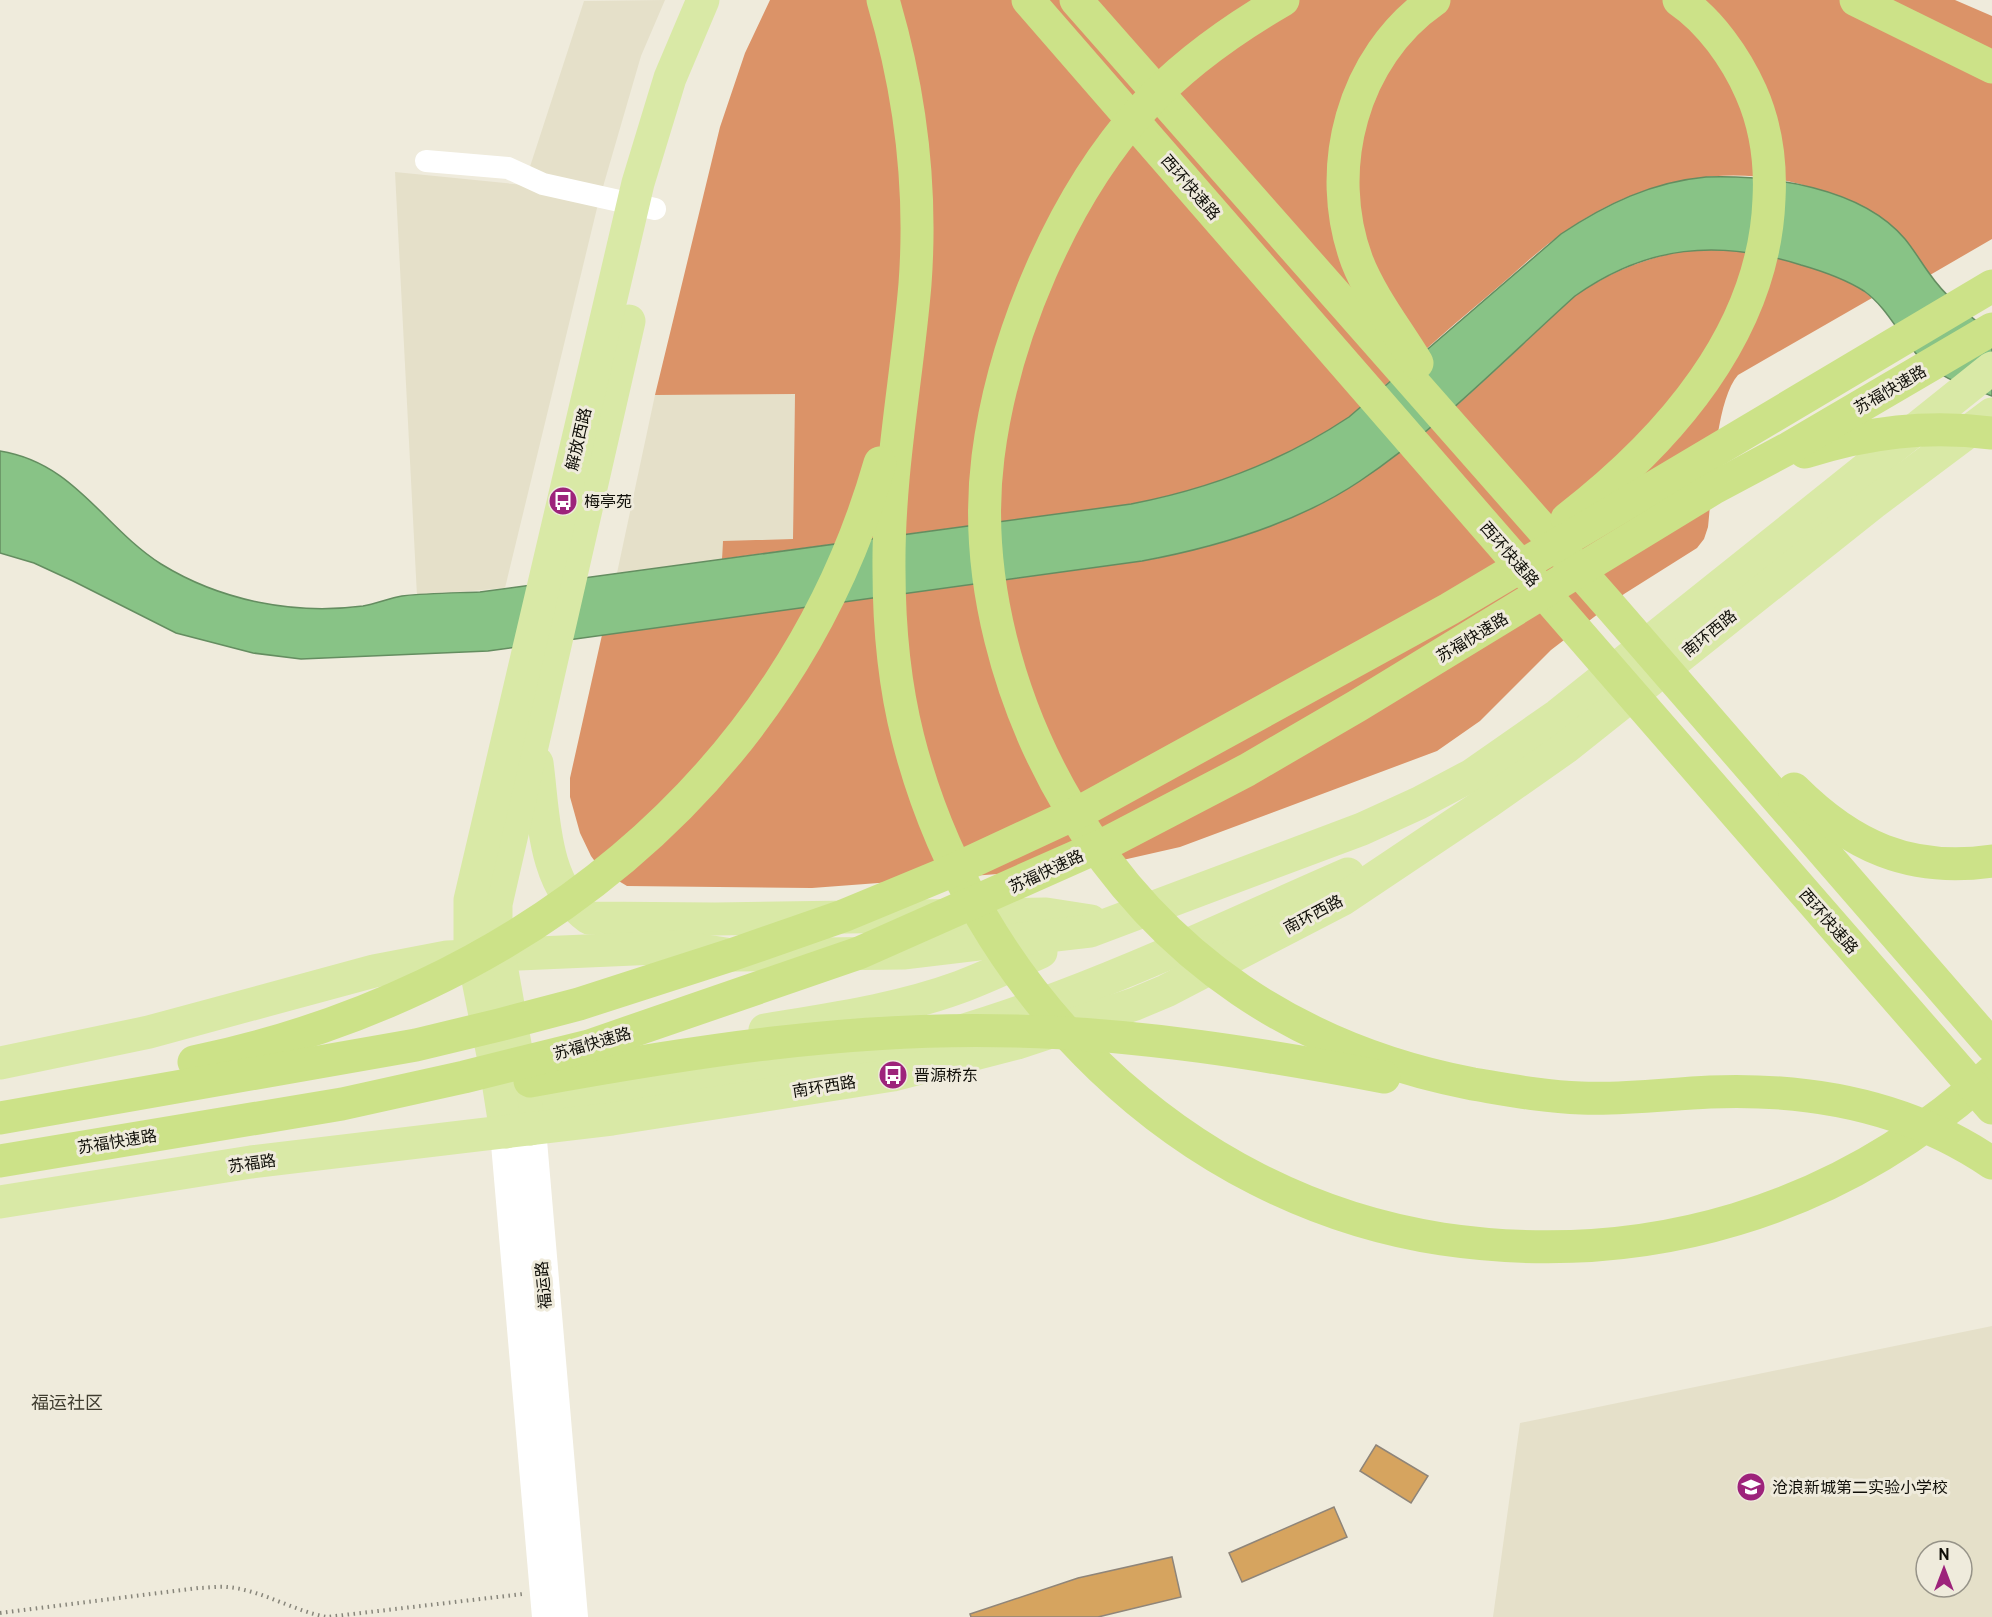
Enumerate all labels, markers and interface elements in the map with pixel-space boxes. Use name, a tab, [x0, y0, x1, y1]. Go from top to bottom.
street label: 西环快速路	[1156, 152, 1223, 225]
street label: 苏福快速路	[1851, 362, 1931, 419]
street label: 解放西路	[563, 406, 597, 473]
bus stop icon: 梅亭苑	[547, 485, 579, 517]
place label: 梅亭苑	[584, 493, 632, 513]
street label: 西环快速路	[1475, 519, 1542, 592]
street label: 南环西路	[1679, 607, 1741, 662]
street label: 苏福快速路	[1434, 610, 1512, 668]
street label: 苏福快速路	[1006, 847, 1087, 899]
street label: 西环快速路	[1794, 886, 1861, 959]
street label: 南环西路	[1281, 892, 1347, 940]
street label: 苏福快速路	[551, 1024, 634, 1066]
bus stop icon: 晋源桥东	[877, 1059, 909, 1091]
place label: 晋源桥东	[914, 1067, 978, 1087]
street label: 南环西路	[791, 1073, 857, 1103]
street label: 苏福快速路	[76, 1127, 158, 1159]
street label: 苏福路	[227, 1152, 277, 1178]
street label: 福运路	[533, 1260, 557, 1310]
district label: 福运社区	[31, 1393, 103, 1416]
school or university icon: 沧浪新城第二实验小学校	[1735, 1471, 1767, 1503]
place label: 沧浪新城第二实验小学校	[1772, 1479, 1948, 1499]
north arrow	[1914, 1539, 1974, 1599]
text: N	[1938, 1546, 1950, 1566]

